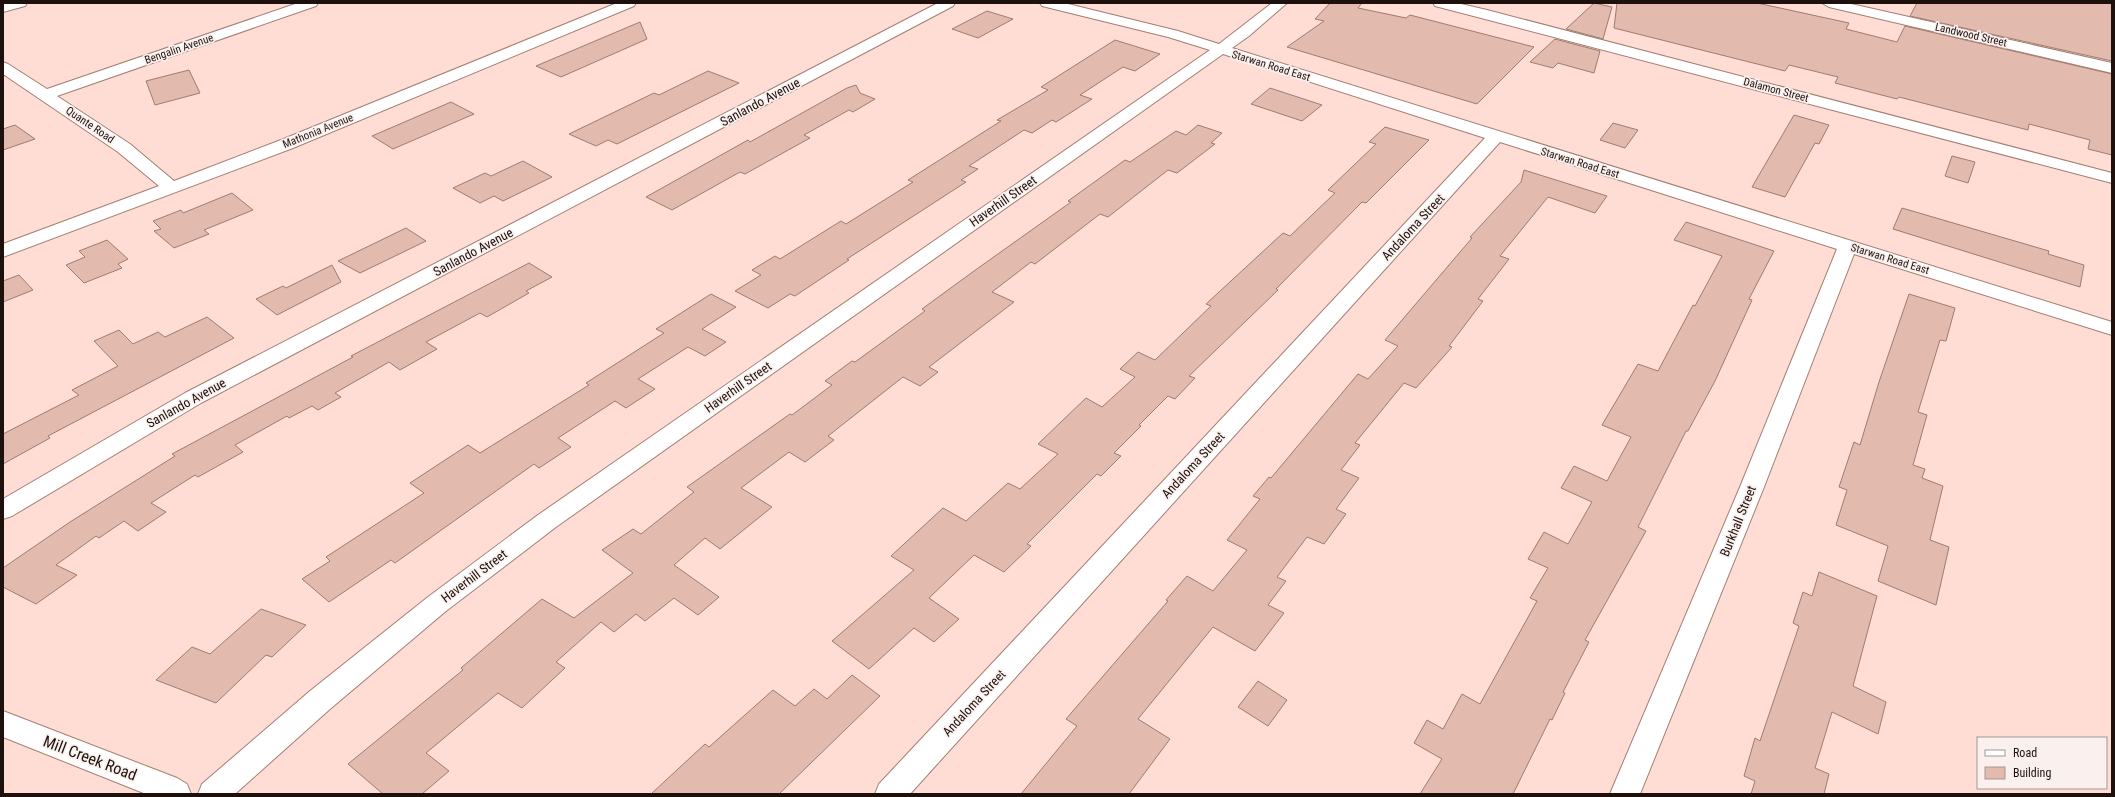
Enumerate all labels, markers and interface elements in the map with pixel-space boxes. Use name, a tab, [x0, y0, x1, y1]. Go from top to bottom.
street label: Landwood Street	[1934, 20, 2008, 50]
street label: Bengalin Avenue	[143, 31, 215, 67]
street label: Starwan Road East	[1230, 48, 1312, 84]
street label: Sanlando Avenue	[718, 75, 802, 129]
street label: Dalamon Street	[1742, 75, 1810, 105]
street label: Quante Road	[63, 104, 117, 146]
street label: Mathonia Avenue	[281, 111, 355, 151]
street label: Starwan Road East	[1539, 145, 1621, 181]
street label: Haverhill Street	[967, 172, 1040, 230]
street label: Andaloma Street	[1378, 191, 1448, 263]
street label: Sanlando Avenue	[431, 225, 515, 279]
street label: Starwan Road East	[1849, 241, 1931, 277]
street label: Haverhill Street	[702, 358, 775, 416]
street label: Sanlando Avenue	[144, 375, 228, 431]
street label: Andaloma Street	[1158, 429, 1228, 501]
street label: Burkhall Street	[1717, 483, 1759, 559]
street label: Haverhill Street	[438, 546, 510, 606]
street label: Andaloma Street	[939, 667, 1009, 739]
street label: Mill Creek Road	[41, 731, 139, 785]
legend	[1977, 737, 2107, 789]
text: Road	[2013, 746, 2037, 760]
text: Building	[2013, 766, 2051, 780]

